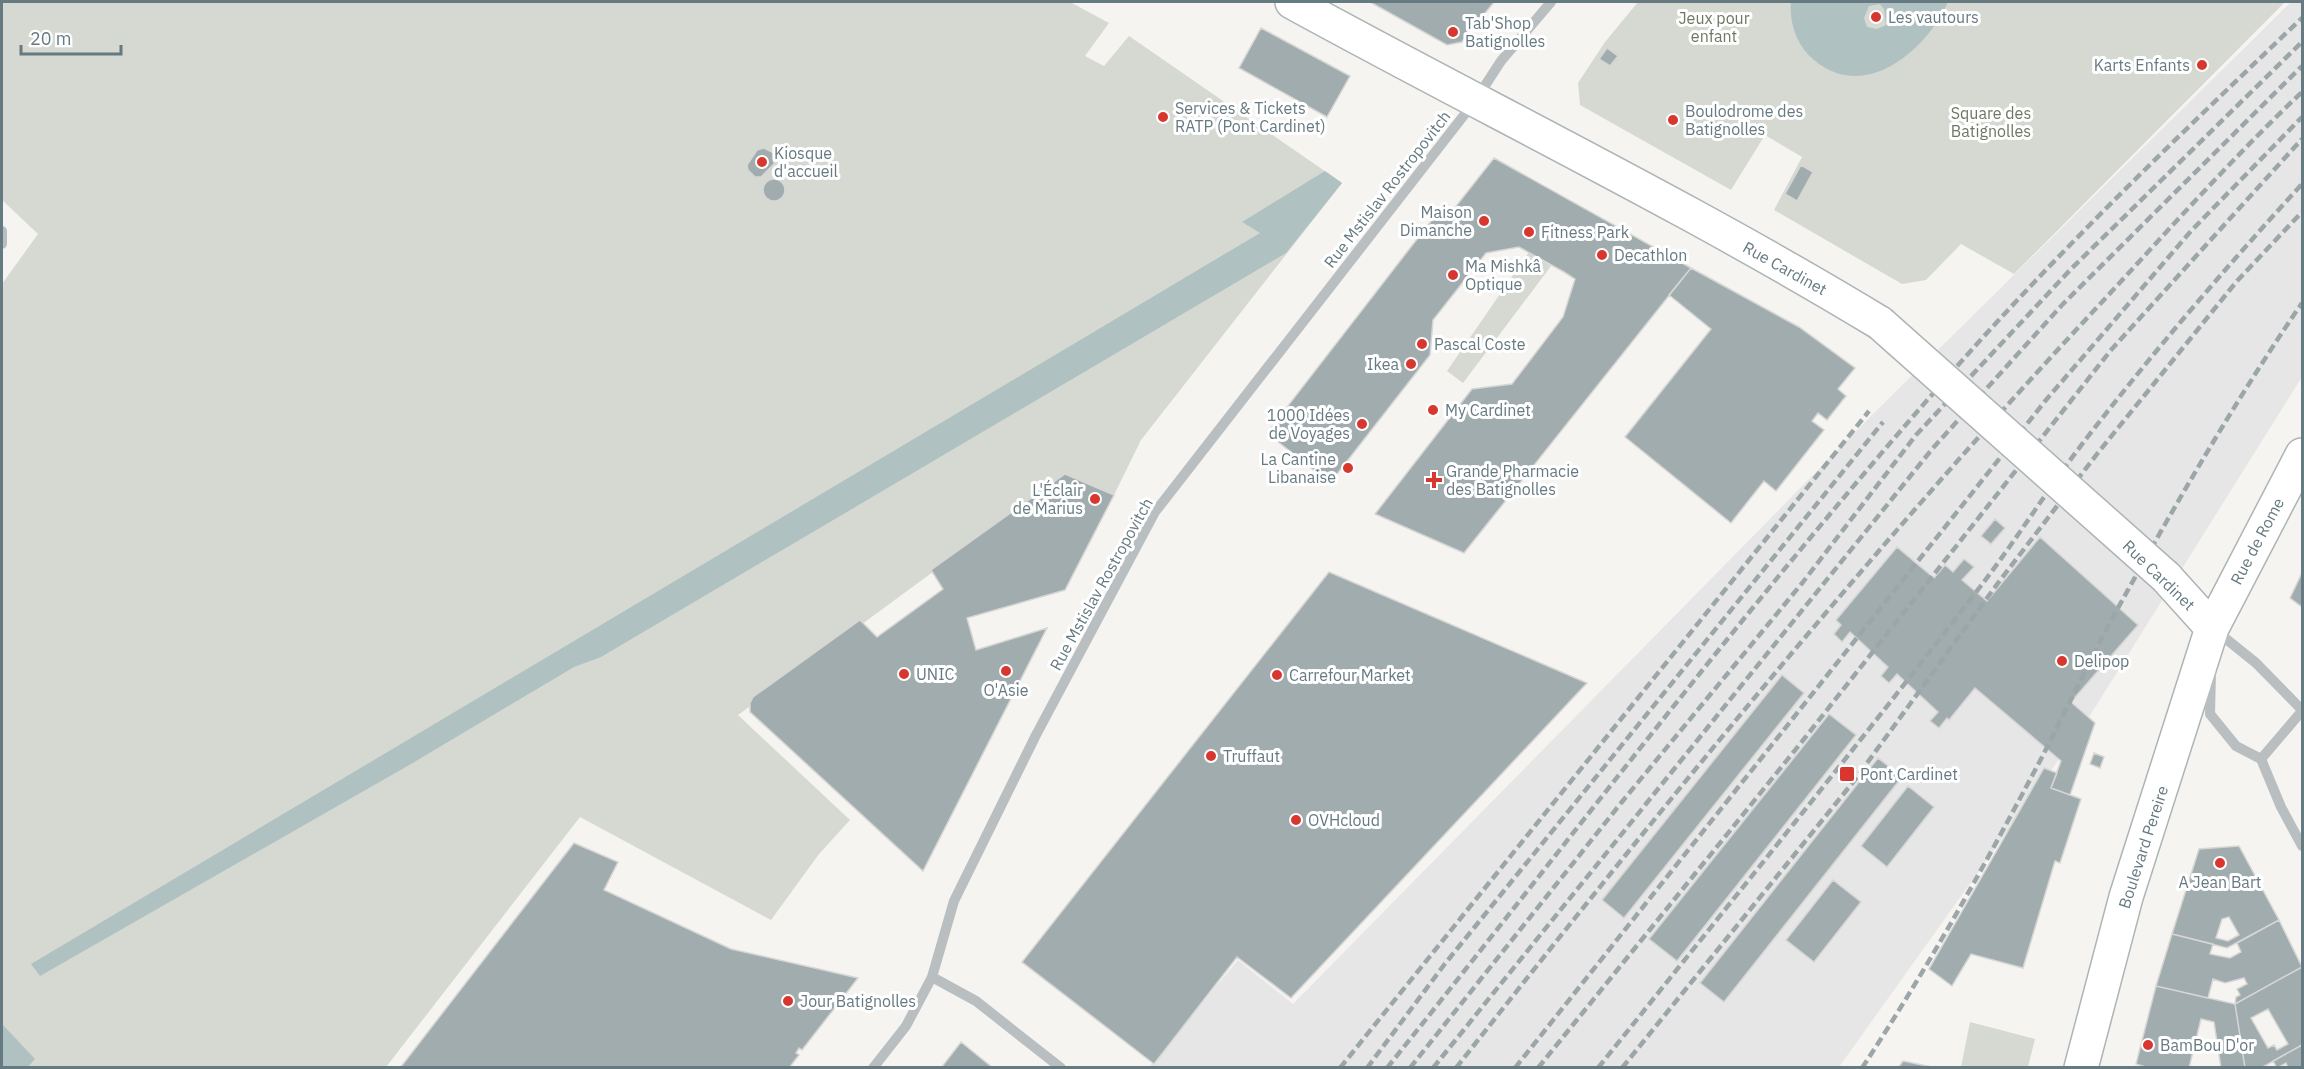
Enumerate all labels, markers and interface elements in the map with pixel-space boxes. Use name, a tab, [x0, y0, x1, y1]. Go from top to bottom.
place label: Les vautours	[1888, 7, 1979, 27]
park label: Jeux pour enfant	[1678, 8, 1750, 46]
marker: Les vautours	[1869, 10, 1883, 24]
place label: Tab'Shop Batignolles	[1465, 13, 1545, 51]
scale bar	[21, 18, 122, 56]
marker: Tab'Shop Batignolles	[1446, 25, 1460, 39]
text: 20 m	[30, 27, 72, 50]
place label: Karts Enfants	[2094, 55, 2190, 75]
marker: Karts Enfants	[2195, 58, 2209, 72]
place label: Services & Tickets RATP (Pont Cardinet)	[1175, 98, 1326, 136]
place label: Boulodrome des Batignolles	[1685, 101, 1803, 139]
park label: Square des Batignolles	[1951, 103, 2031, 141]
street label: Rue Mstislav Rostropovitch	[1319, 106, 1455, 272]
marker: Services & Tickets RATP (Pont Cardinet)	[1156, 110, 1170, 124]
marker: Boulodrome des Batignolles	[1666, 113, 1680, 127]
place label: Kiosque d'accueil	[774, 143, 838, 181]
marker: Kiosque d'accueil	[755, 155, 769, 169]
place label: Maison Dimanche	[1400, 202, 1472, 240]
marker: Maison Dimanche	[1477, 214, 1491, 228]
place label: Fitness Park	[1541, 222, 1630, 242]
marker: Fitness Park	[1522, 225, 1536, 239]
street label: Rue Cardinet	[1740, 237, 1830, 299]
place label: Decathlon	[1614, 245, 1687, 265]
marker: Decathlon	[1595, 248, 1609, 262]
place label: Ma Mishkâ Optique	[1465, 256, 1542, 294]
marker: Ma Mishkâ Optique	[1446, 268, 1460, 282]
place label: Pascal Coste	[1434, 334, 1526, 354]
marker: Pascal Coste	[1415, 337, 1429, 351]
place label: Ikea	[1367, 354, 1399, 374]
marker: Ikea	[1404, 357, 1418, 371]
place label: My Cardinet	[1445, 400, 1531, 420]
marker: My Cardinet	[1426, 403, 1440, 417]
place label: 1000 Idées de Voyages	[1267, 405, 1350, 443]
marker: 1000 Idées de Voyages	[1355, 417, 1369, 431]
place label: La Cantine Libanaise	[1261, 449, 1336, 487]
marker: La Cantine Libanaise	[1341, 461, 1355, 475]
place label: Grande Pharmacie des Batignolles	[1446, 461, 1579, 499]
marker: Grande Pharmacie des Batignolles	[1427, 473, 1441, 487]
place label: L'Éclair de Marius	[1013, 479, 1083, 518]
marker: L'Éclair de Marius	[1088, 492, 1102, 506]
street label: Rue Mstislav Rostropovitch	[1045, 494, 1157, 674]
street label: Rue de Rome	[2226, 494, 2288, 588]
street label: Rue Cardinet	[2119, 536, 2199, 614]
place label: Delipop	[2074, 651, 2129, 671]
marker: Delipop	[2055, 654, 2069, 668]
place label: UNIC	[916, 664, 955, 684]
marker: O'Asie	[999, 664, 1013, 678]
place label: Carrefour Market	[1289, 665, 1411, 685]
marker: UNIC	[897, 667, 911, 681]
marker: Carrefour Market	[1270, 668, 1284, 682]
place label: O'Asie	[983, 680, 1029, 700]
place label: Truffaut	[1223, 746, 1280, 766]
marker: Truffaut	[1204, 749, 1218, 763]
place label: Pont Cardinet	[1860, 764, 1958, 784]
marker: Pont Cardinet	[1838, 765, 1856, 783]
street label: Boulevard Pereire	[2114, 783, 2172, 911]
place label: OVHcloud	[1308, 810, 1380, 830]
marker: OVHcloud	[1289, 813, 1303, 827]
marker: A Jean Bart	[2213, 856, 2227, 870]
place label: A Jean Bart	[2179, 872, 2261, 892]
place label: Jour Batignolles	[800, 991, 916, 1011]
marker: Jour Batignolles	[781, 994, 795, 1008]
place label: BamBou D'or	[2160, 1035, 2254, 1055]
marker: BamBou D'or	[2141, 1038, 2155, 1052]

